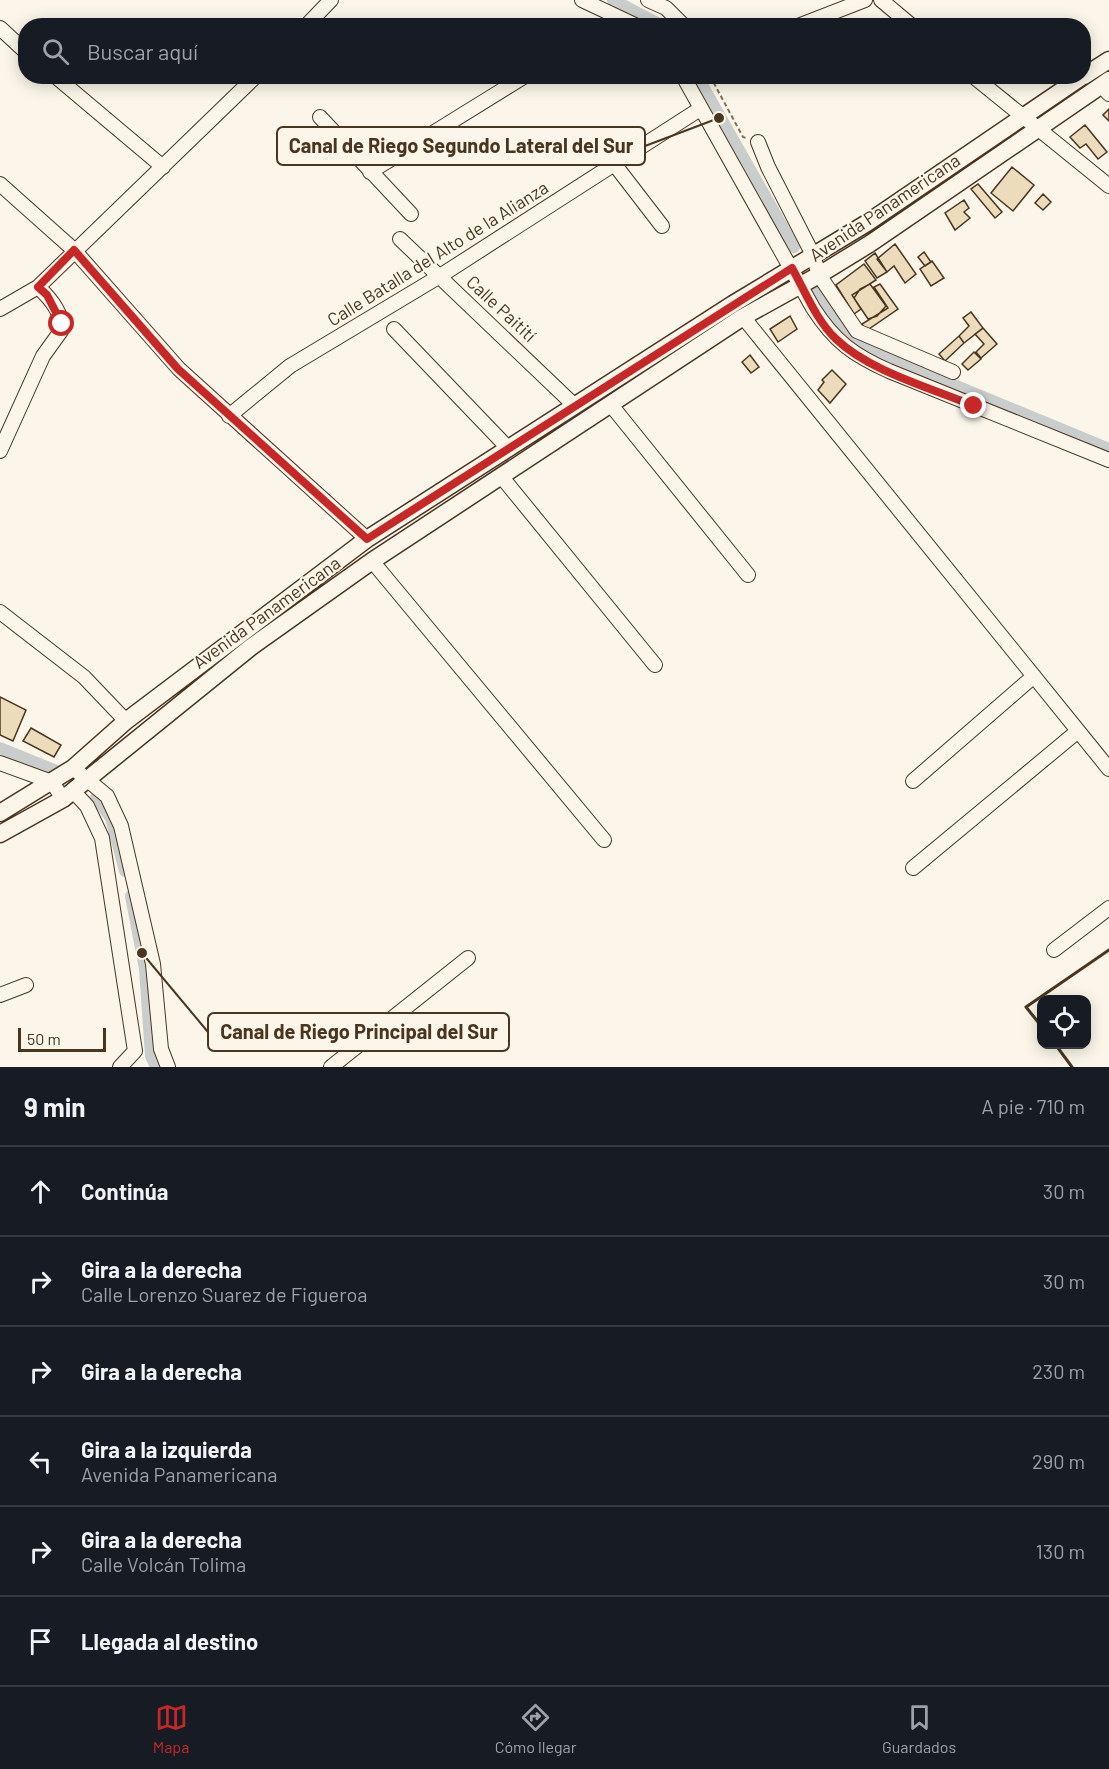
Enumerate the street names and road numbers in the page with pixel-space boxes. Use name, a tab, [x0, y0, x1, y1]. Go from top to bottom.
street label: Avenida Panamericana	[805, 149, 964, 266]
street label: Calle Batalla del Alto de la Alianza	[323, 176, 552, 330]
street label: Calle Paitití	[462, 270, 541, 346]
street label: Avenida Panamericana	[188, 551, 344, 673]

